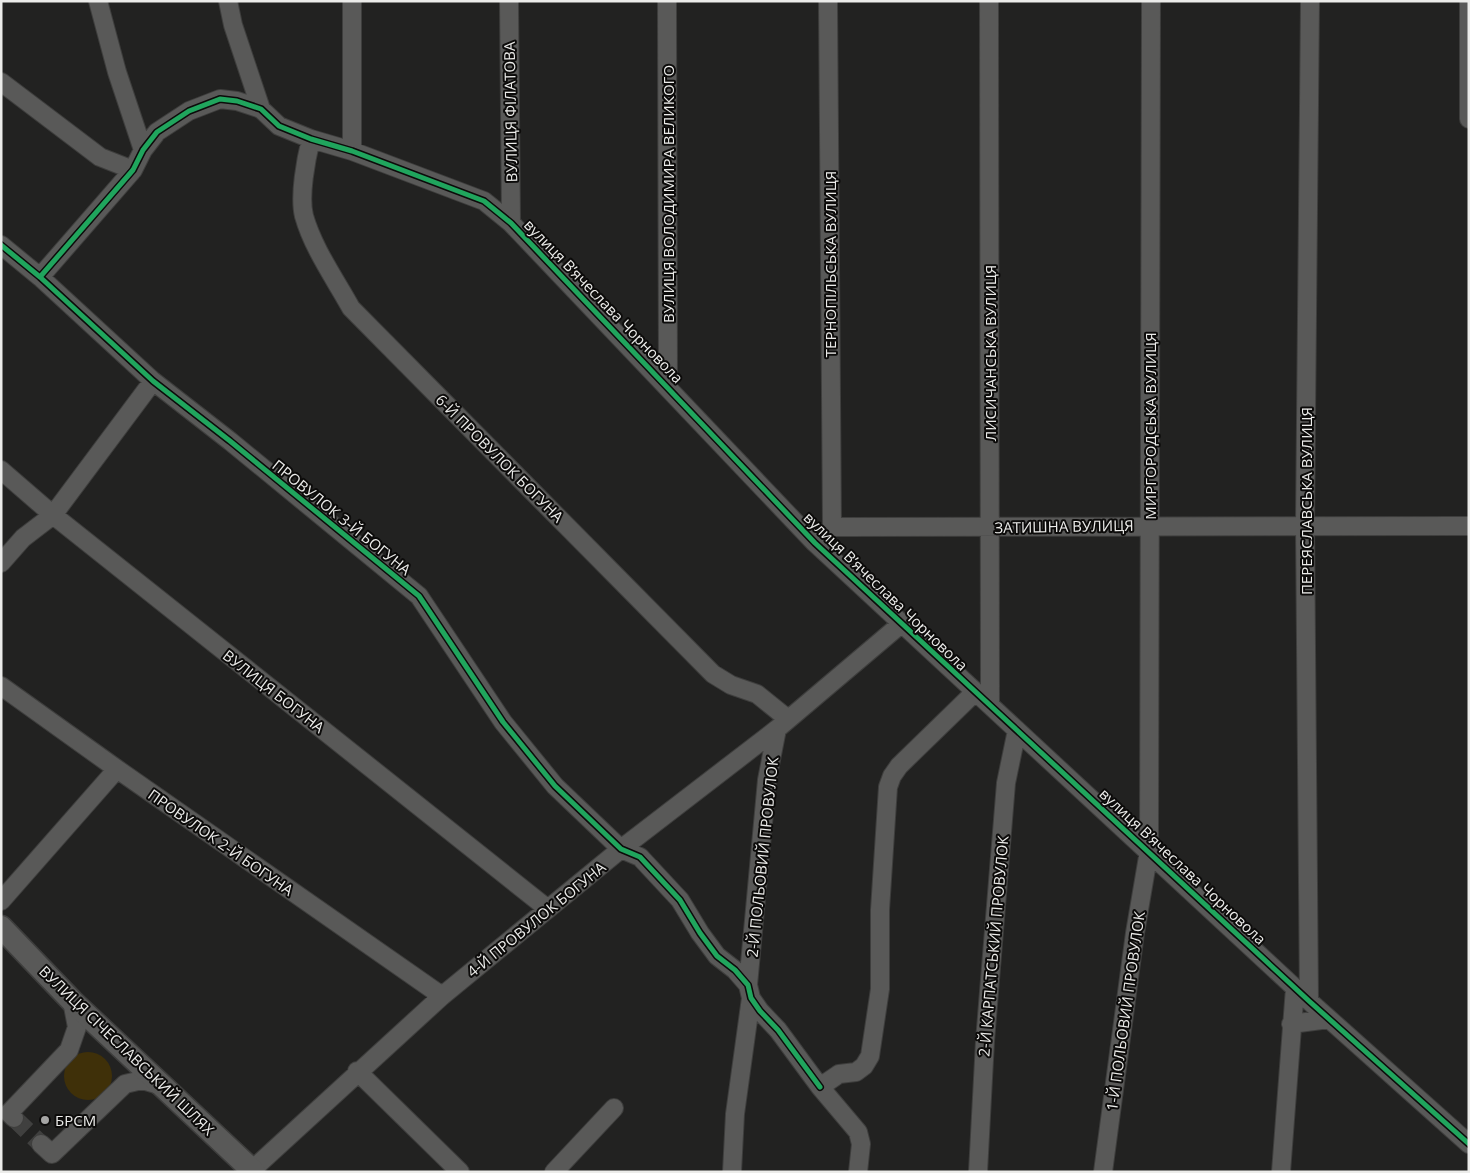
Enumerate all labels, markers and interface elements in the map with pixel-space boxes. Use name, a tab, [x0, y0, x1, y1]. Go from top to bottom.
street label: ВУЛИЦЯ ФІЛАТОВА	[499, 41, 521, 182]
street label: ВУЛИЦЯ ВОЛОДИМИРА ВЕЛИКОГО	[658, 65, 678, 323]
street label: ТЕРНОПІЛЬСЬКА ВУЛИЦЯ	[820, 171, 840, 357]
street label: вулиця Вʼячеслава Чорновола	[520, 215, 688, 387]
street label: ЛИСИЧАНСЬКА ВУЛИЦЯ	[980, 265, 1000, 441]
street label: МИРГОРОДСЬКА ВУЛИЦЯ	[1140, 332, 1160, 520]
street label: 6-Й ПРОВУЛОК БОГУНА	[432, 390, 569, 527]
street label: ПЕРЕЯСЛАВСЬКА ВУЛИЦЯ	[1296, 407, 1316, 595]
street label: ПРОВУЛОК 3-Й БОГУНА	[268, 455, 416, 580]
street label: вулиця Вʼячеслава Чорновола	[800, 507, 972, 675]
street label: ЗАТИШНА ВУЛИЦЯ	[994, 515, 1134, 537]
street label: ВУЛИЦЯ БОГУНА	[219, 645, 329, 737]
street label: 2-Й ПОЛЬОВИЙ ПРОВУЛОК	[742, 755, 783, 958]
street label: вулиця Вʼячеслава Чорновола	[1096, 783, 1270, 949]
street label: ПРОВУЛОК 2-Й БОГУНА	[144, 784, 298, 900]
street label: 2-Й КАРПАТСЬКИЙ ПРОВУЛОК	[973, 834, 1013, 1057]
street label: 4-Й ПРОВУЛОК БОГУНА	[462, 856, 610, 981]
street label: 1-Й ПОЛЬОВИЙ ПРОВУЛОК	[1101, 909, 1149, 1112]
street label: ВУЛИЦЯ СІЧЕСЛАВСЬКИЙ ШЛЯХ	[35, 961, 219, 1139]
place label: БРСМ	[55, 1110, 96, 1130]
marker: БРСМ	[39, 1114, 51, 1126]

